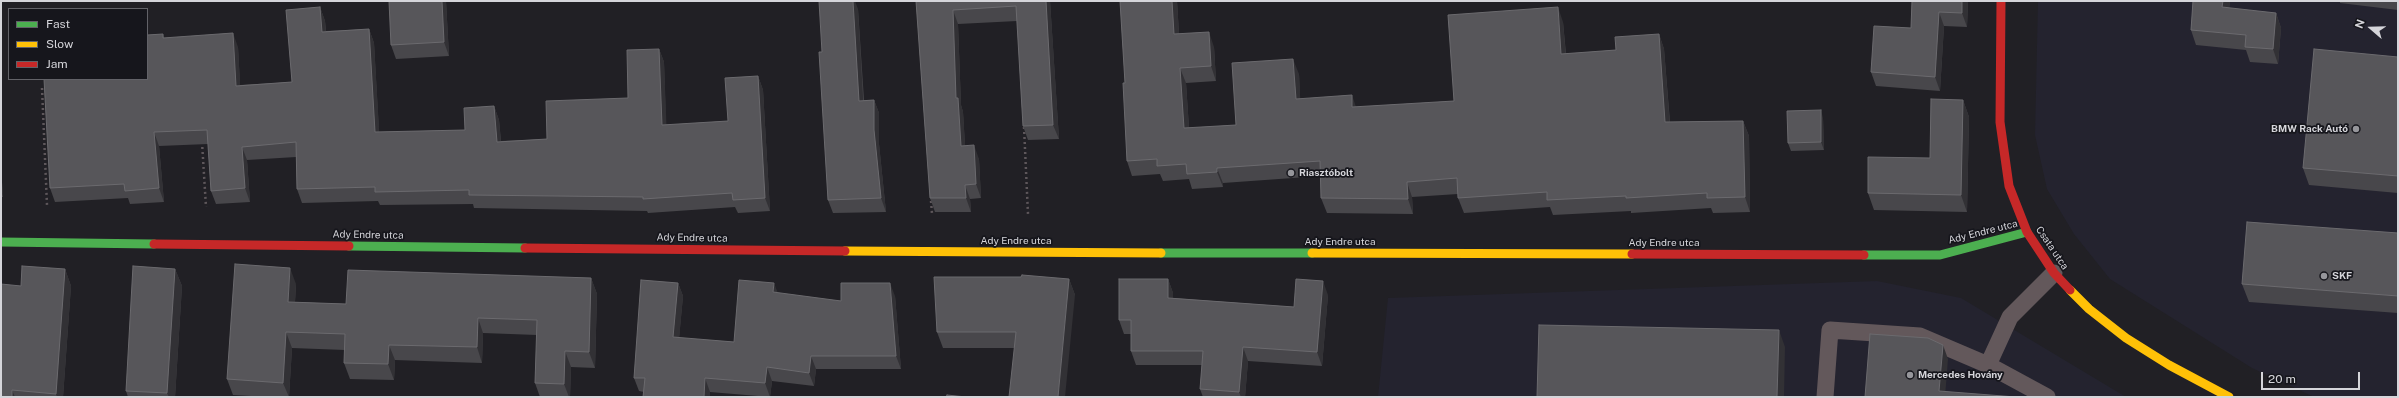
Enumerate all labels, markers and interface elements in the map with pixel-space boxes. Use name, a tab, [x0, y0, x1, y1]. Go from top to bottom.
legend	[8, 8, 148, 80]
north arrow	[2351, 8, 2391, 48]
text: Fast	[46, 17, 70, 31]
text: N	[2353, 18, 2367, 30]
text: Slow	[46, 37, 73, 51]
text: Jam	[46, 57, 68, 71]
place label: BMW Rack Autó	[2271, 123, 2348, 135]
marker: BMW Rack Autó	[2351, 124, 2361, 134]
place label: Riasztóbolt	[1299, 167, 1353, 179]
marker: Riasztóbolt	[1286, 168, 1296, 178]
street label: Ady Endre utca	[1947, 218, 2019, 246]
street label: Csata utca	[2033, 224, 2071, 272]
street label: Ady Endre utca	[332, 228, 404, 242]
street label: Ady Endre utca	[656, 231, 728, 245]
street label: Ady Endre utca	[981, 235, 1051, 247]
street label: Ady Endre utca	[1305, 236, 1375, 248]
street label: Ady Endre utca	[1629, 237, 1699, 249]
place label: SKF	[2332, 270, 2352, 282]
marker: SKF	[2319, 271, 2329, 281]
scale bar	[2263, 364, 2362, 390]
place label: Mercedes Hovány	[1918, 369, 2003, 381]
marker: Mercedes Hovány	[1905, 370, 1915, 380]
text: 20 m	[2268, 372, 2296, 386]

